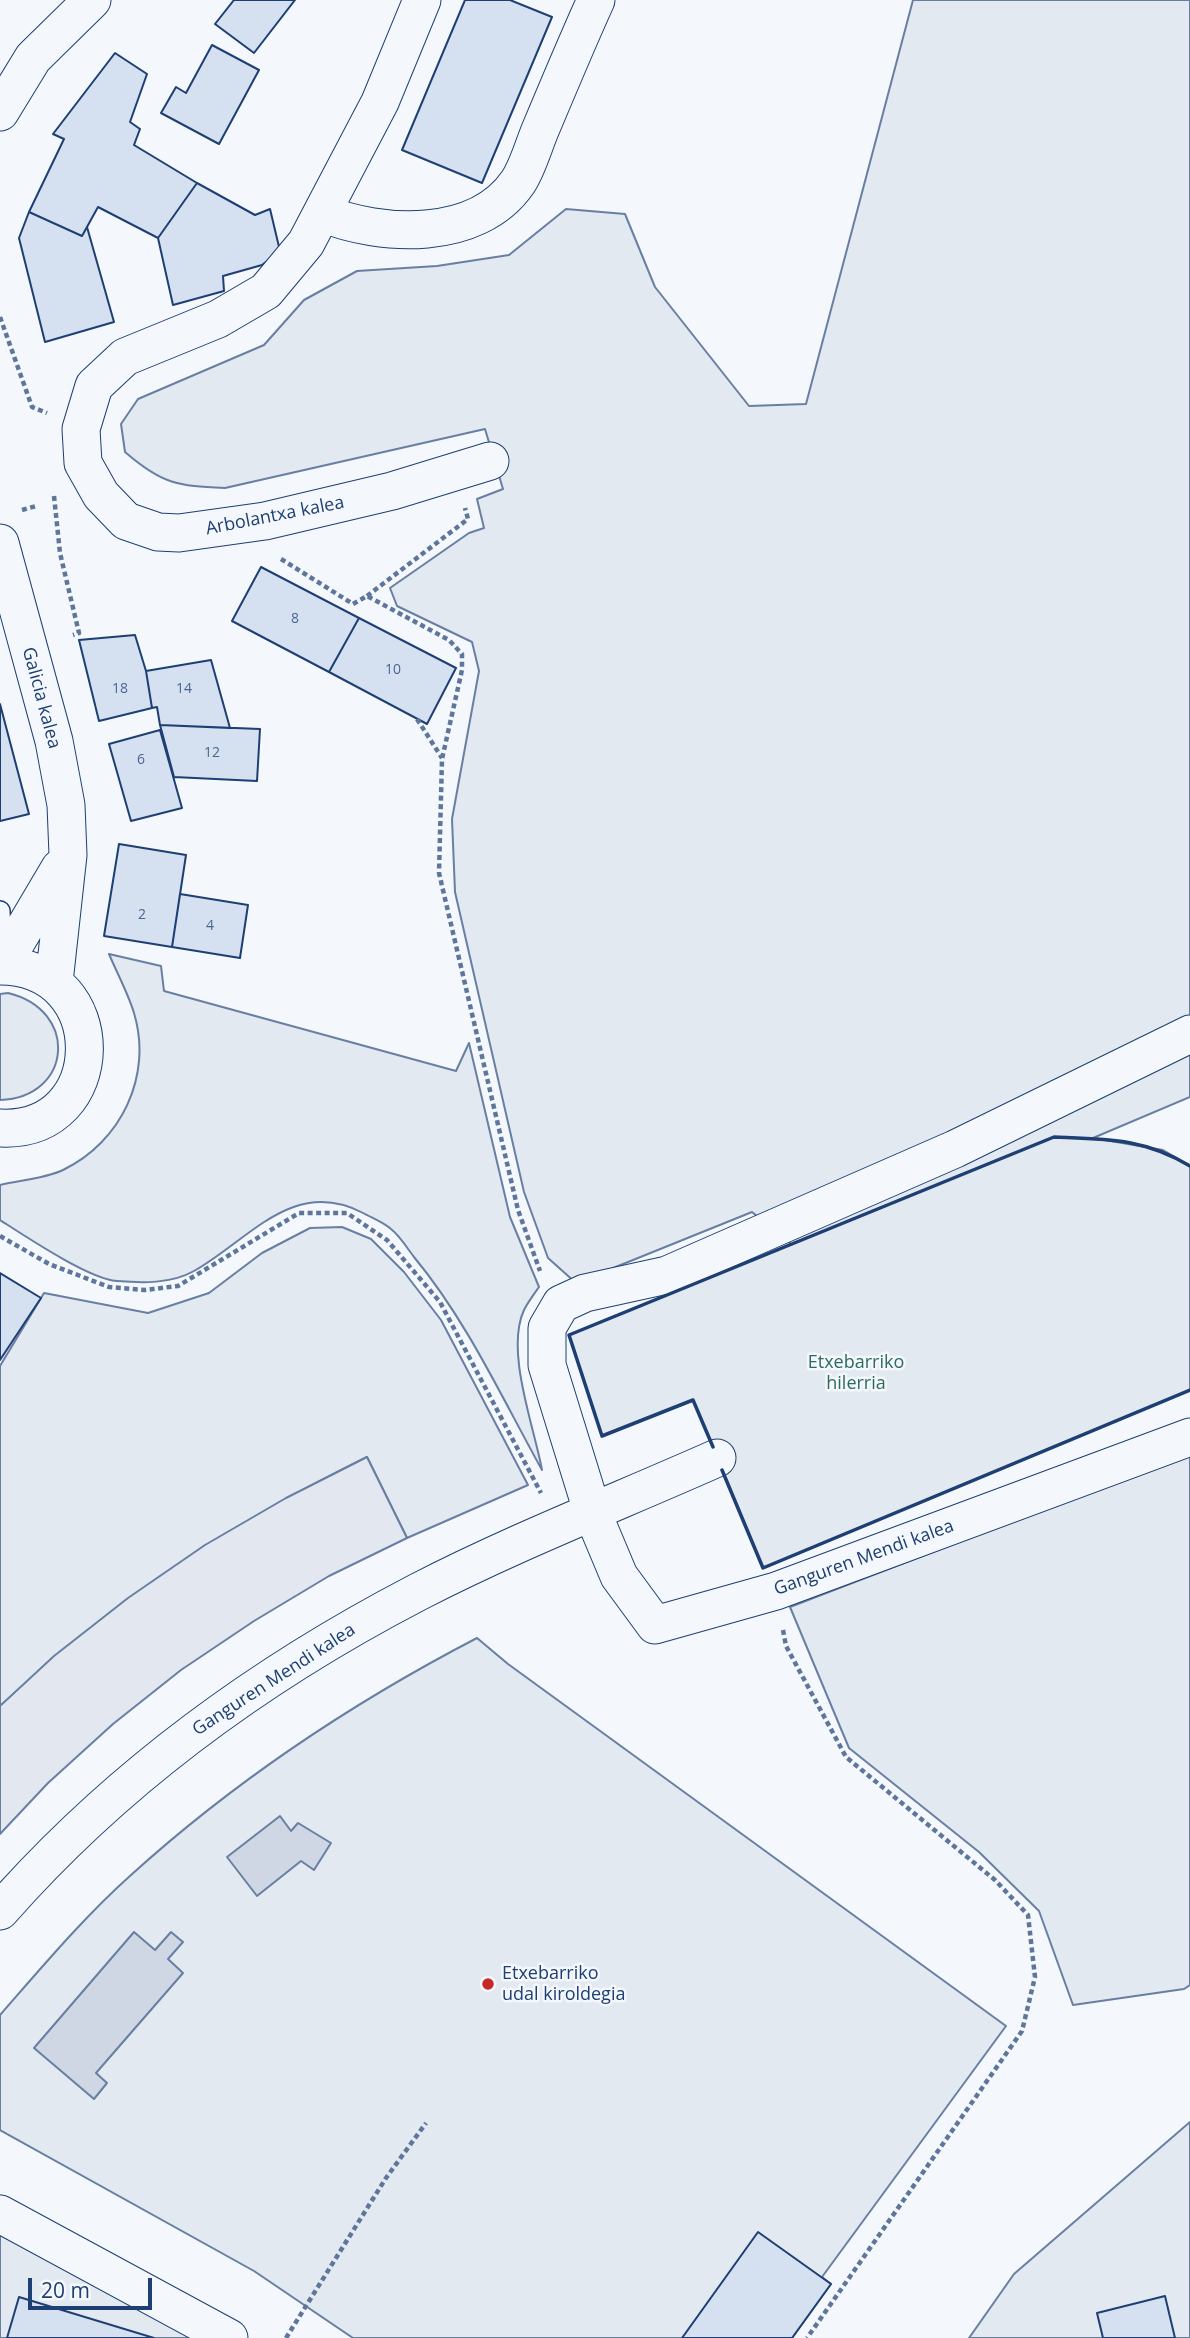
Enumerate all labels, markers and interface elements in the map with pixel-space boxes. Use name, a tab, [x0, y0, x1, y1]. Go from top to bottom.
street label: Arbolantxa kalea	[204, 492, 346, 540]
house number: 8	[291, 611, 299, 627]
street label: Galicia kalea	[17, 645, 65, 751]
house number: 10	[385, 662, 401, 678]
house number: 18	[112, 681, 128, 697]
house number: 14	[176, 681, 192, 697]
house number: 12	[204, 745, 220, 761]
house number: 6	[137, 752, 145, 768]
house number: 2	[138, 907, 146, 923]
house number: 4	[206, 918, 214, 934]
park label: Etxebarriko hilerria	[808, 1352, 904, 1394]
street label: Ganguren Mendi kalea	[771, 1515, 957, 1601]
street label: Ganguren Mendi kalea	[189, 1619, 359, 1741]
place label: Etxebarriko udal kiroldegia	[502, 1963, 625, 2006]
marker: Etxebarriko udal kiroldegia	[480, 1976, 496, 1992]
scale bar	[32, 2264, 156, 2308]
text: 20 m	[41, 2276, 90, 2304]

